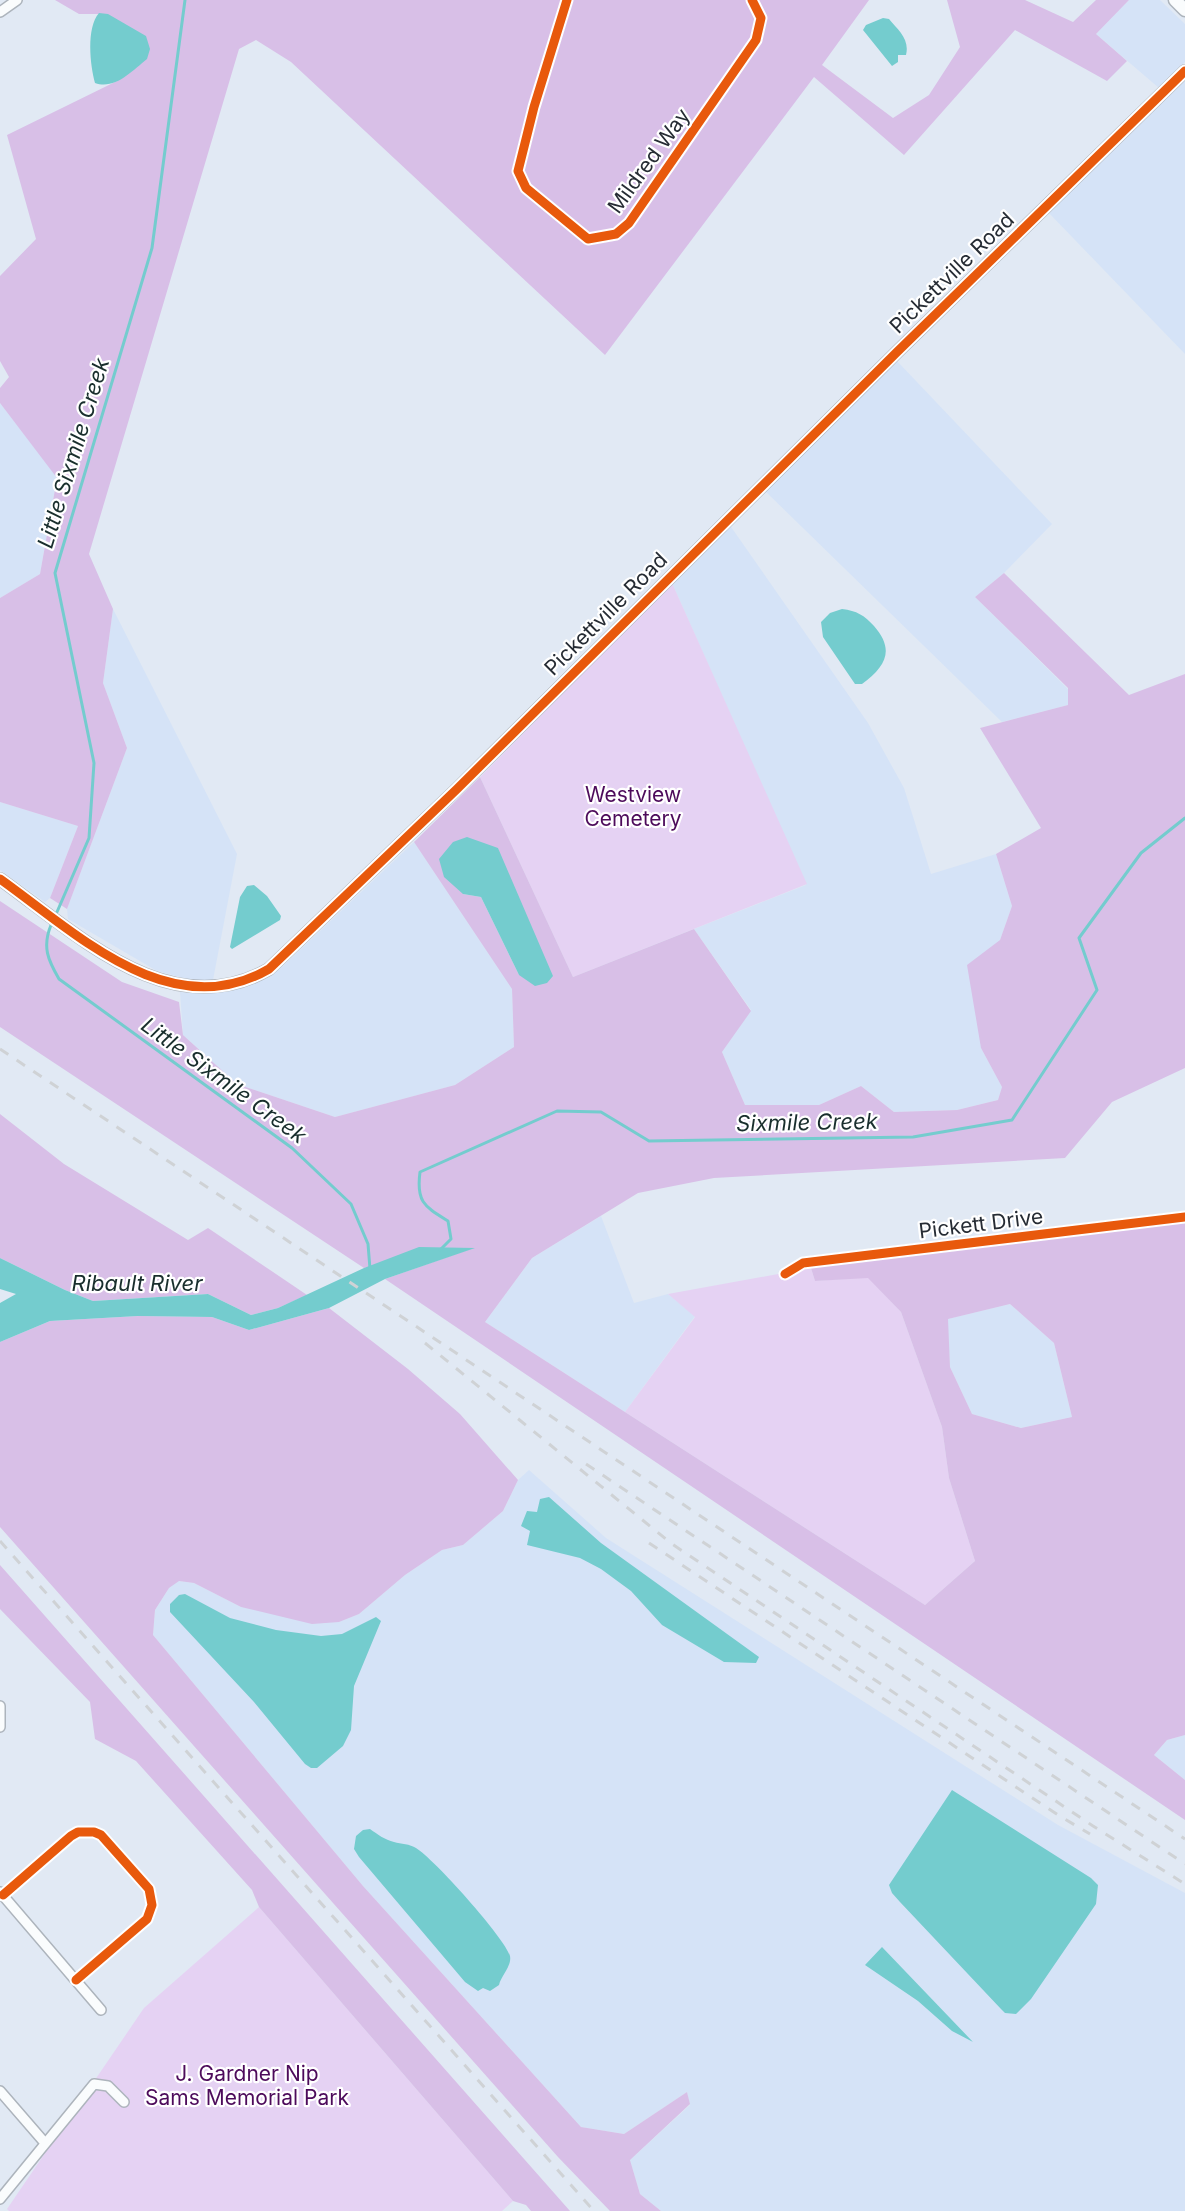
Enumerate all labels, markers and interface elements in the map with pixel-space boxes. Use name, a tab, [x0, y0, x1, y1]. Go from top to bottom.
street label: Mildred Way	[602, 103, 695, 218]
street label: Pickettville Road	[884, 207, 1019, 338]
water label: Little Sixmile Creek	[32, 354, 115, 551]
street label: Pickettville Road	[539, 547, 672, 680]
park label: Westview Cemetery	[584, 782, 682, 831]
water label: Little Sixmile Creek	[136, 1011, 312, 1149]
water label: Sixmile Creek	[736, 1108, 879, 1136]
street label: Pickett Drive	[917, 1203, 1045, 1244]
water label: Ribault River	[72, 1270, 203, 1296]
park label: J. Gardner Nip Sams Memorial Park	[145, 2061, 349, 2110]

